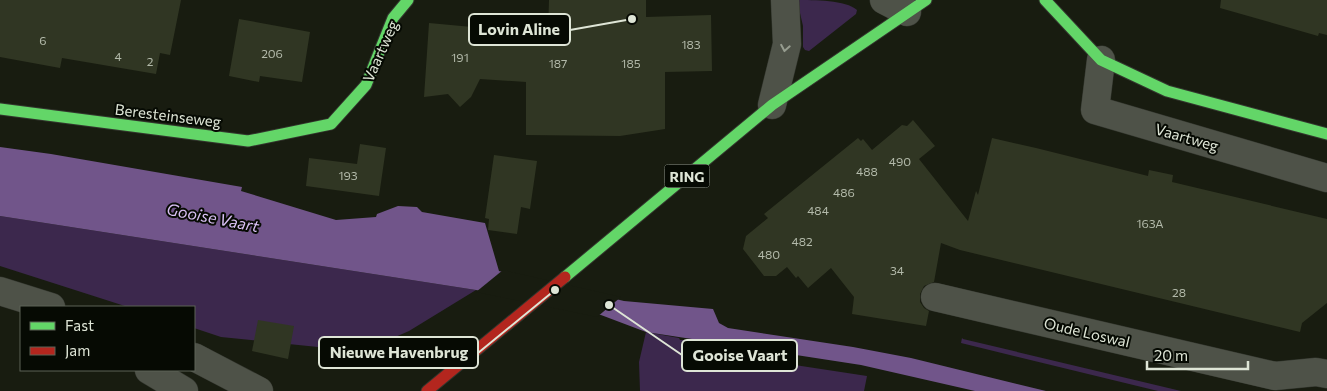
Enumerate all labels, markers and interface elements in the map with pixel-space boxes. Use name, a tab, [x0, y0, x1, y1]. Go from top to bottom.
callout: Lovin Aline	[469, 14, 570, 45]
street label: Vaartweg	[359, 18, 401, 84]
text: Lovin Aline	[478, 19, 560, 38]
house number: 6	[39, 33, 47, 47]
house number: 183	[681, 37, 701, 51]
one-way arrow	[781, 44, 791, 53]
house number: 206	[261, 46, 283, 60]
house number: 4	[114, 49, 122, 63]
house number: 191	[451, 50, 469, 64]
house number: 2	[147, 54, 154, 68]
house number: 187	[549, 56, 567, 70]
house number: 185	[621, 56, 641, 70]
street label: Beresteinseweg	[114, 100, 222, 130]
street label: Vaartweg	[1153, 119, 1221, 155]
house number: 490	[889, 154, 911, 168]
house number: 488	[856, 164, 878, 178]
road number: RING	[664, 165, 710, 188]
house number: 193	[338, 168, 358, 182]
house number: 486	[833, 185, 855, 199]
water label: Gooise Vaart	[165, 199, 261, 235]
house number: 484	[807, 203, 829, 217]
house number: 163A	[1136, 216, 1164, 230]
house number: 482	[791, 234, 813, 248]
house number: 480	[758, 247, 780, 261]
house number: 34	[890, 263, 904, 277]
house number: 28	[1172, 285, 1186, 299]
legend	[20, 306, 195, 371]
street label: Oude Loswal	[1042, 313, 1132, 351]
text: Fast	[65, 316, 94, 334]
callout: Nieuwe Havenbrug	[319, 337, 478, 368]
scale bar	[1147, 338, 1248, 370]
callout: Gooise Vaart	[682, 340, 797, 371]
text: Jam	[65, 341, 90, 359]
text: Nieuwe Havenbrug	[330, 342, 469, 361]
text: Gooise Vaart	[693, 345, 788, 364]
text: 20 m	[1154, 346, 1188, 364]

